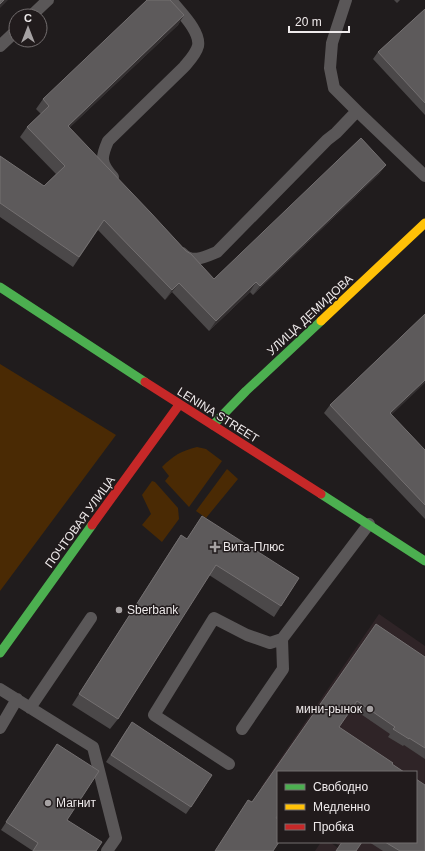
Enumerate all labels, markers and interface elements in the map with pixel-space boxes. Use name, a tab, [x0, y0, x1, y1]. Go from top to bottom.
north arrow	[8, 8, 48, 48]
scale bar	[289, 8, 349, 34]
text: С	[24, 12, 32, 24]
text: 20 m	[295, 15, 322, 29]
street label: УЛИЦА ДЕМИДОВА	[264, 272, 356, 358]
street label: LENINA STREET	[175, 384, 262, 446]
street label: ПОЧТОВАЯ УЛИЦА	[42, 473, 118, 571]
place label: Вита-Плюс	[223, 540, 284, 554]
marker: Вита-Плюс	[210, 542, 220, 552]
place label: Sberbank	[127, 603, 179, 617]
marker: Sberbank	[114, 605, 124, 615]
place label: мини-рынок	[296, 702, 363, 716]
marker: мини-рынок	[365, 704, 375, 714]
legend	[277, 771, 417, 843]
text: Свободно	[313, 780, 368, 794]
place label: Магнит	[56, 796, 97, 810]
marker: Магнит	[43, 798, 53, 808]
text: Медленно	[313, 800, 370, 814]
text: Пробка	[313, 820, 354, 834]

